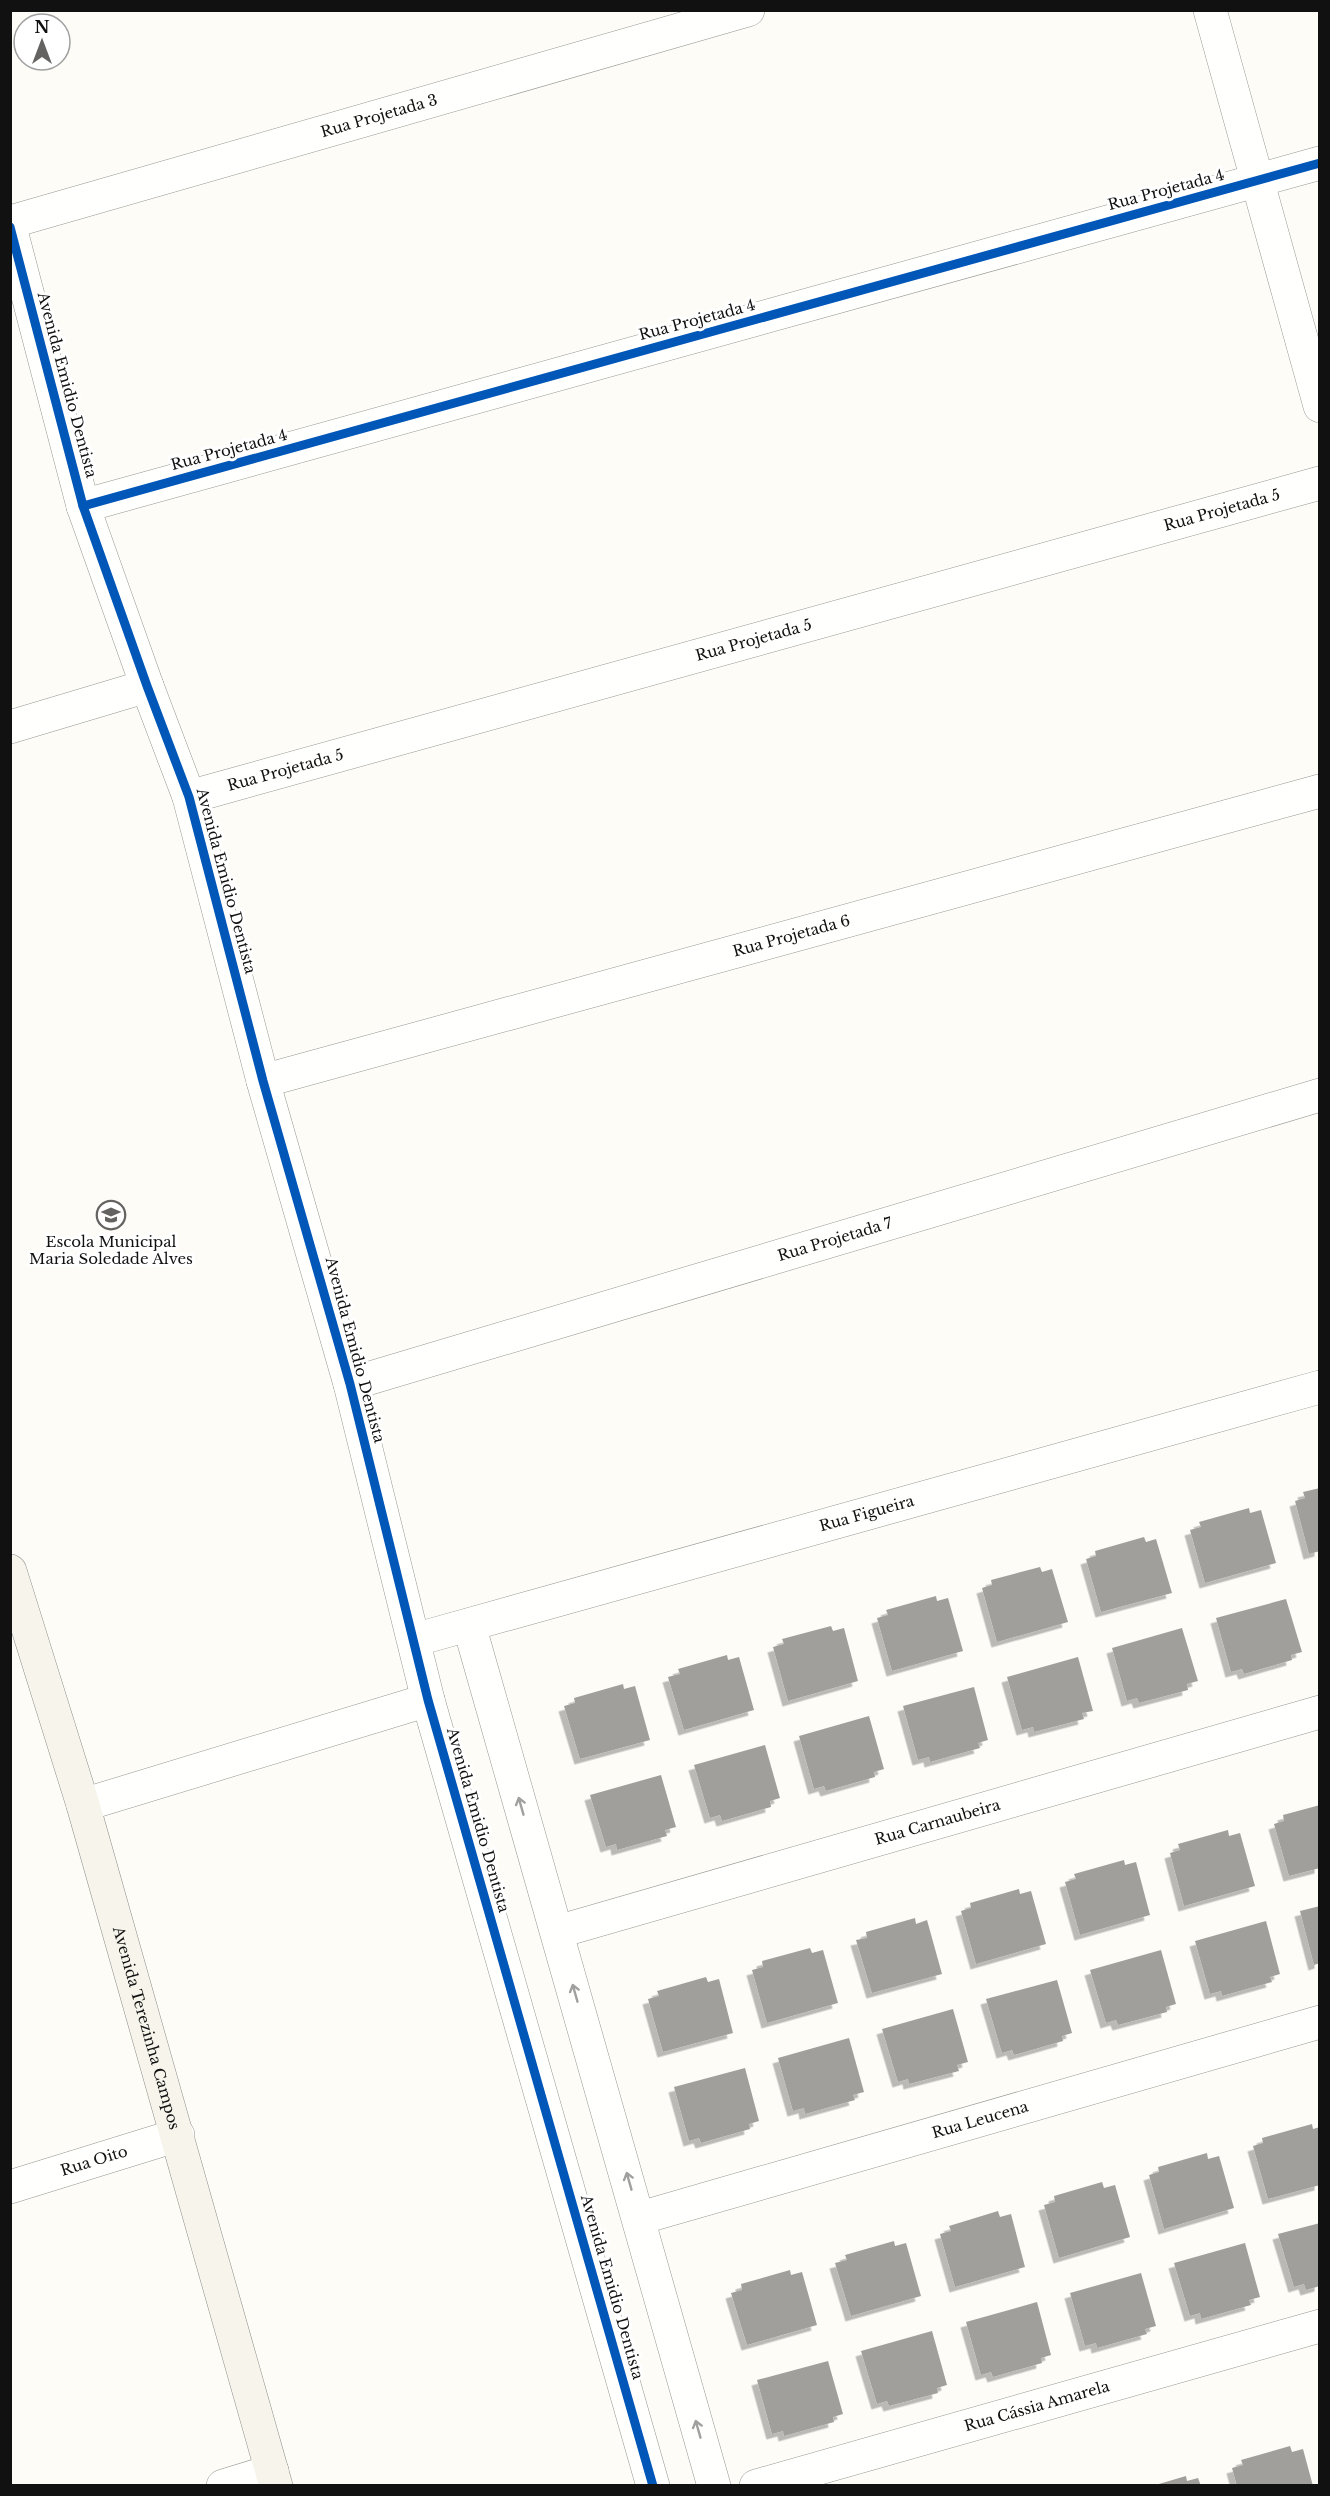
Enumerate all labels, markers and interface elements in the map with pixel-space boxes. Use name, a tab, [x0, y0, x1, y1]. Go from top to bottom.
north arrow	[12, 12, 72, 72]
text: N	[34, 17, 50, 37]
street label: Rua Projetada 3	[318, 90, 439, 141]
street label: Rua Projetada 4	[1105, 165, 1226, 214]
street label: Avenida Emidio Dentista	[33, 289, 102, 480]
street label: Rua Projetada 4	[636, 295, 757, 344]
street label: Rua Projetada 4	[168, 425, 289, 474]
street label: Rua Projetada 5	[1162, 485, 1282, 535]
street label: Rua Projetada 5	[693, 615, 814, 665]
street label: Rua Projetada 5	[225, 745, 345, 795]
street label: Avenida Emidio Dentista	[192, 785, 261, 976]
street label: Rua Projetada 6	[731, 910, 852, 961]
school or university icon: Escola Municipal Maria Soledade Alves	[95, 1199, 127, 1231]
street label: Rua Projetada 7	[775, 1213, 895, 1265]
place label: Escola Municipal Maria Soledade Alves	[29, 1232, 193, 1268]
street label: Avenida Emidio Dentista	[321, 1254, 390, 1445]
street label: Rua Figueira	[817, 1491, 917, 1535]
street label: Avenida Emidio Dentista	[443, 1724, 514, 1915]
street label: Rua Carnaubeira	[872, 1795, 1003, 1849]
one-way arrow	[515, 1797, 526, 1816]
street label: Avenida Terezinha Campos	[109, 1923, 185, 2132]
one-way arrow	[568, 1984, 580, 2003]
street label: Rua Leucena	[930, 2096, 1031, 2142]
street label: Rua Oito	[58, 2141, 130, 2180]
one-way arrow	[623, 2172, 634, 2191]
street label: Avenida Emidio Dentista	[577, 2191, 648, 2382]
street label: Rua Cássia Amarela	[962, 2376, 1112, 2435]
one-way arrow	[692, 2420, 704, 2439]

